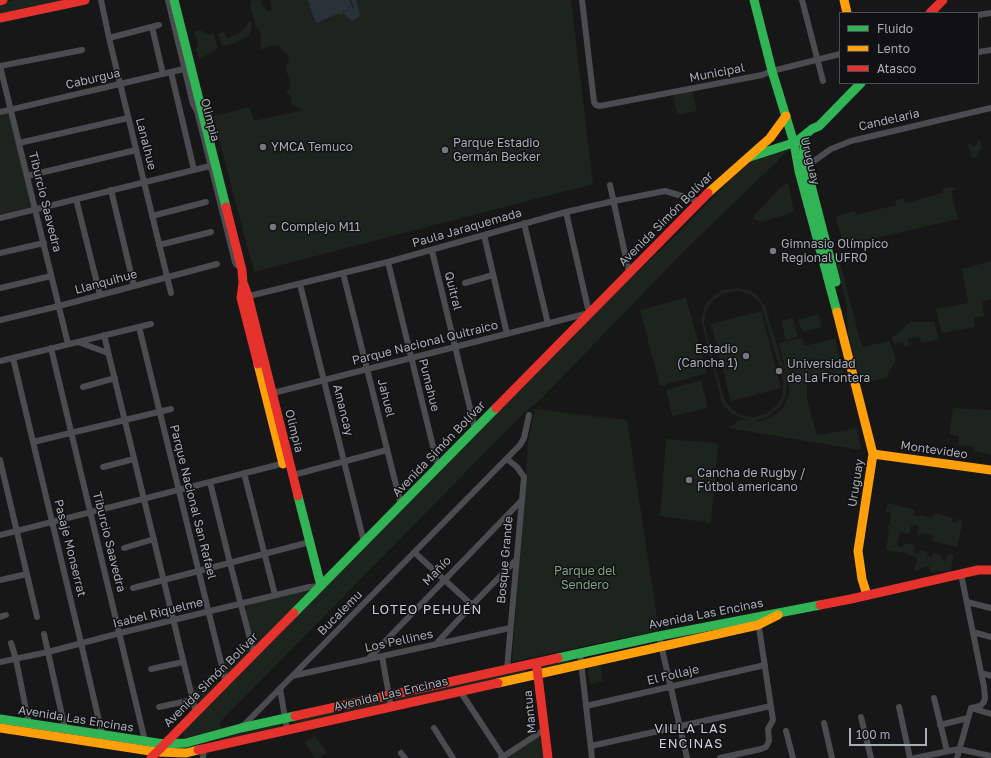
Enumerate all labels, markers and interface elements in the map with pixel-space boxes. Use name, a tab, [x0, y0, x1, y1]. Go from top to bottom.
legend	[839, 12, 979, 84]
text: Fluido	[877, 21, 913, 36]
text: Lento	[877, 41, 910, 56]
street label: Municipal	[688, 61, 746, 85]
text: Atasco	[877, 61, 916, 76]
street label: Caburgua	[64, 66, 122, 92]
street label: Olimpia	[197, 97, 223, 143]
street label: Candelaria	[857, 106, 921, 134]
street label: Lanalhue	[133, 116, 159, 172]
place label: Parque Estadio Germán Becker	[453, 136, 541, 164]
street label: Uruguay	[797, 136, 823, 186]
place label: YMCA Temuco	[271, 140, 353, 154]
marker: YMCA Temuco	[258, 142, 268, 152]
marker: Parque Estadio Germán Becker	[440, 145, 450, 155]
street label: Tiburcio Saavedra	[26, 150, 64, 254]
street label: Avenida Simón Bolívar	[616, 169, 716, 269]
street label: Paula Jaraquemada	[411, 205, 523, 251]
place label: Complejo M11	[281, 220, 360, 234]
marker: Complejo M11	[268, 222, 278, 232]
place label: Gimnasio Olímpico Regional UFRO	[781, 237, 888, 265]
marker: Gimnasio Olímpico Regional UFRO	[768, 246, 778, 256]
street label: Llanquihue	[73, 267, 139, 297]
street label: Quitral	[441, 270, 465, 312]
street label: Parque Nacional Quitraico	[350, 318, 500, 368]
place label: Estadio (Cancha 1)	[677, 342, 738, 370]
marker: Estadio (Cancha 1)	[741, 351, 751, 361]
street label: Pumahue	[415, 357, 443, 413]
place label: Universidad de La Frontera	[787, 357, 870, 385]
marker: Universidad de La Frontera	[774, 366, 784, 376]
street label: Jahuel	[374, 377, 398, 419]
street label: Amancay	[330, 383, 356, 437]
street label: Avenida Simón Bolívar	[389, 398, 489, 500]
street label: Olimpia	[282, 408, 306, 454]
street label: Parque Nacional San Rafael	[167, 423, 219, 581]
street label: Montevideo	[899, 438, 969, 462]
street label: Uruguay	[845, 458, 867, 508]
place label: Cancha de Rugby / Fútbol americano	[697, 466, 806, 494]
marker: Cancha de Rugby / Fútbol americano	[684, 475, 694, 485]
street label: Tiburcio Saavedra	[90, 490, 128, 594]
street label: Pasaje Monserrat	[51, 498, 89, 598]
street label: Bosque Grande	[494, 516, 516, 604]
street label: Mañío	[420, 553, 454, 589]
park label: Parque del Sendero	[554, 564, 616, 592]
street label: Bucalemu	[315, 588, 365, 638]
street label: Isabel Riquelme	[111, 595, 205, 631]
street label: Avenida Las Encinas	[647, 596, 765, 632]
district label: LOTEO PEHUÉN	[372, 602, 482, 618]
street label: Los Pellines	[363, 627, 435, 655]
street label: Avenida Simón Bolívar	[161, 630, 261, 730]
street label: El Follaje	[646, 662, 700, 688]
street label: Avenida Las Encinas	[333, 674, 449, 714]
street label: Mantua	[521, 690, 539, 734]
street label: Avenida Las Encinas	[17, 703, 135, 735]
scale bar	[851, 720, 929, 746]
district label: VILLA LAS ENCINAS	[654, 721, 728, 752]
text: 100 m	[856, 727, 890, 742]

